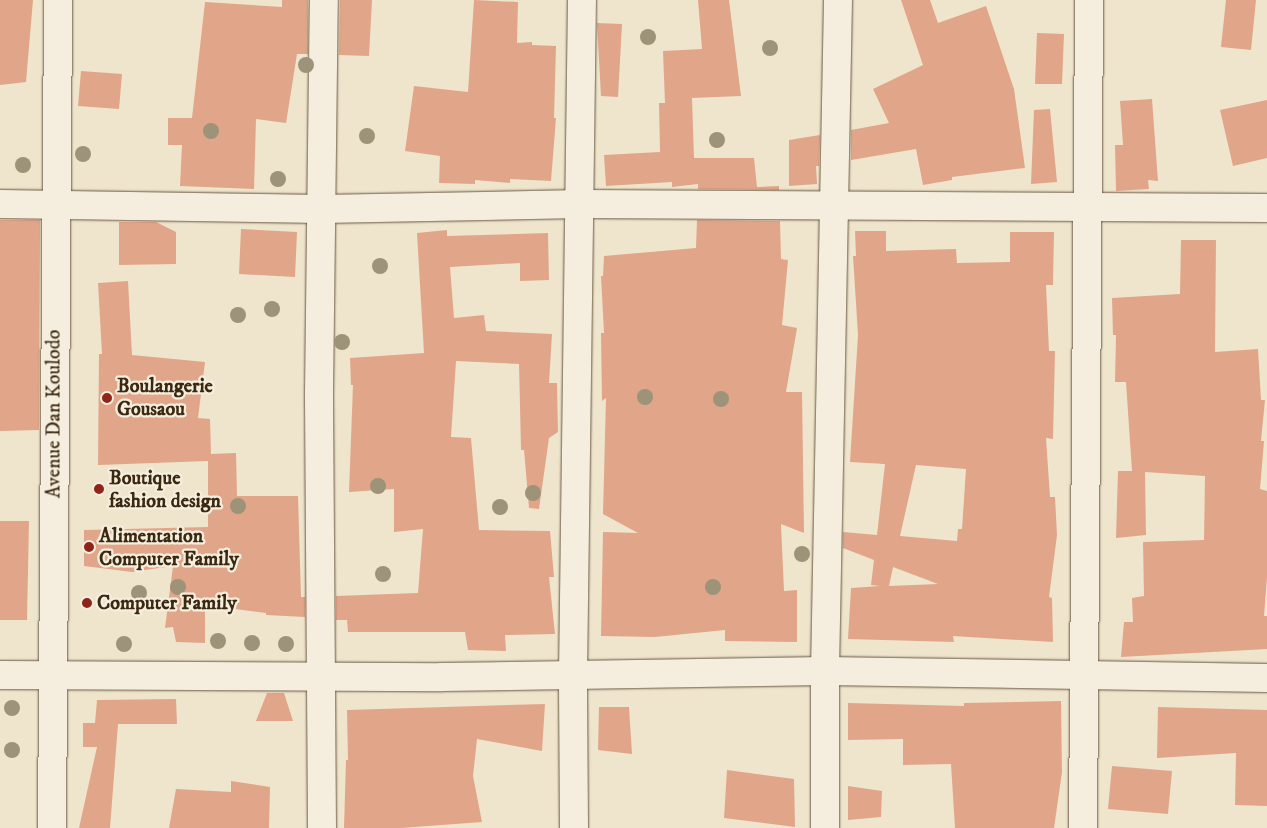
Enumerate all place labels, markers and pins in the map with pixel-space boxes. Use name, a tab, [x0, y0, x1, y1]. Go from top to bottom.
place label: Boulangerie Gousaou	[117, 374, 213, 421]
marker: Boulangerie Gousaou	[101, 392, 113, 404]
place label: Boutique fashion design	[109, 466, 221, 513]
marker: Boutique fashion design	[93, 483, 105, 495]
place label: Alimentation Computer Family	[99, 524, 239, 571]
marker: Alimentation Computer Family	[83, 541, 95, 553]
place label: Computer Family	[97, 591, 237, 615]
marker: Computer Family	[81, 597, 93, 609]

